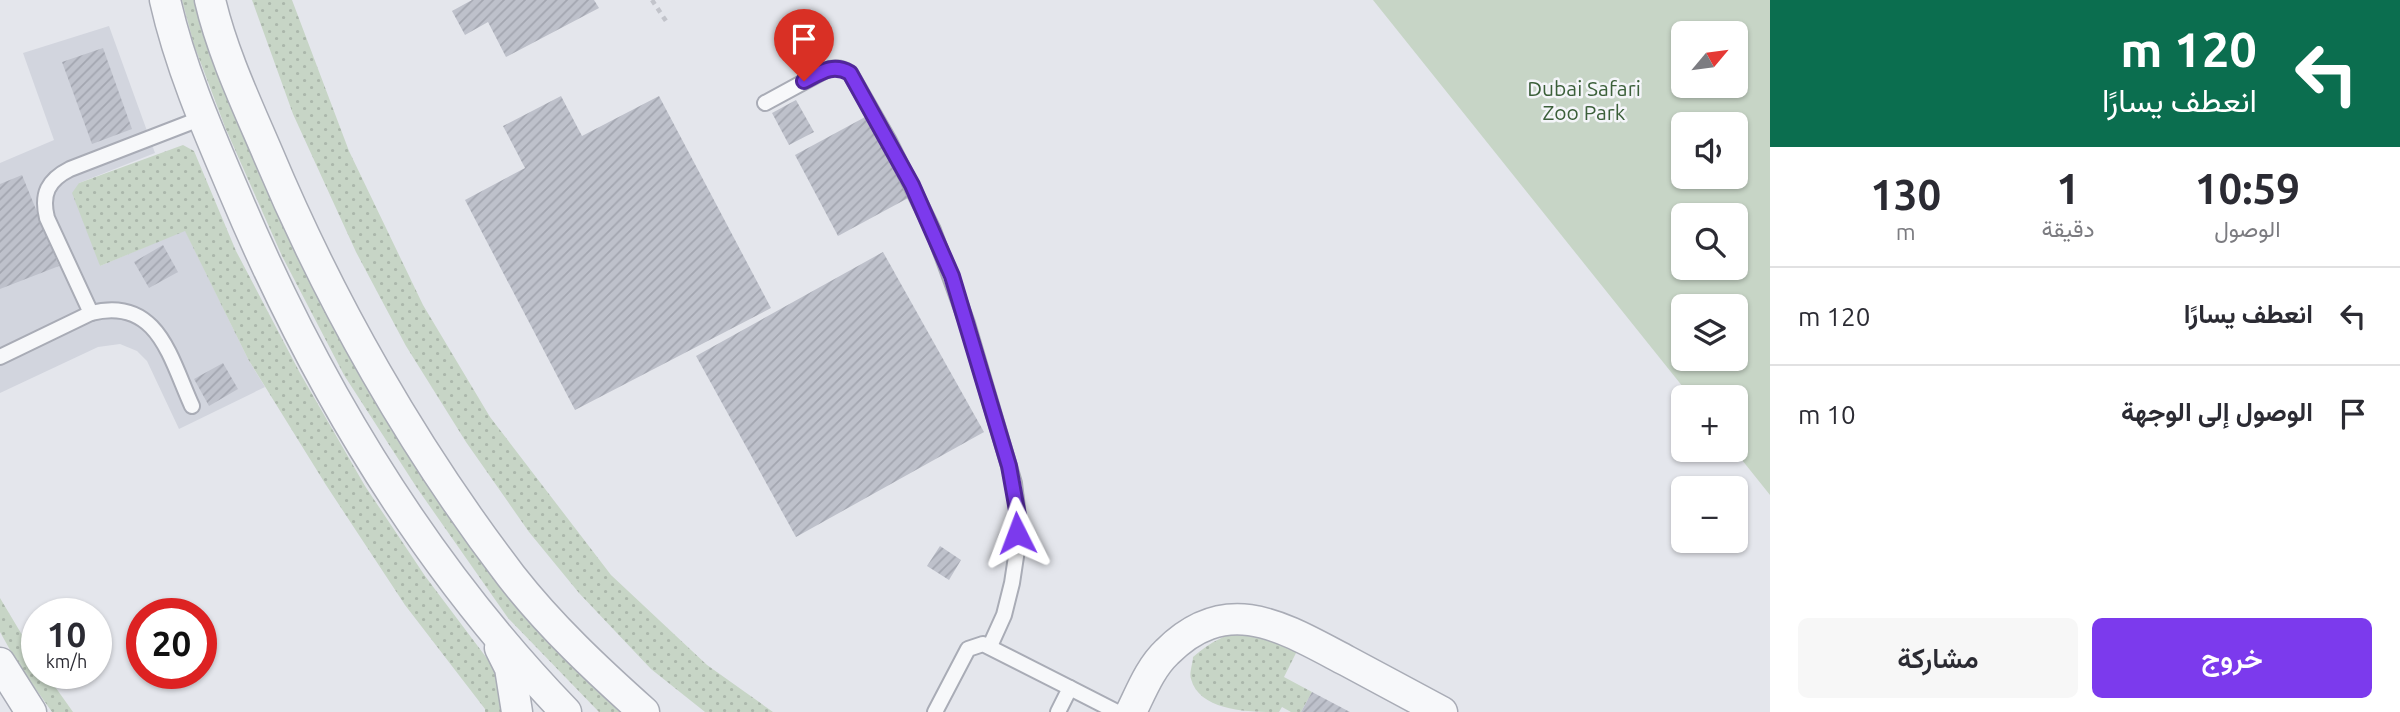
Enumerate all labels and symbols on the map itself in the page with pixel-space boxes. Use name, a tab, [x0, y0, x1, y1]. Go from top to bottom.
pin	[774, 9, 834, 81]
north arrow	[1671, 21, 1748, 98]
park label: Dubai Safari Zoo Park	[1527, 76, 1641, 124]
position arrow	[980, 496, 1054, 570]
speed limit sign: 20	[126, 598, 217, 689]

